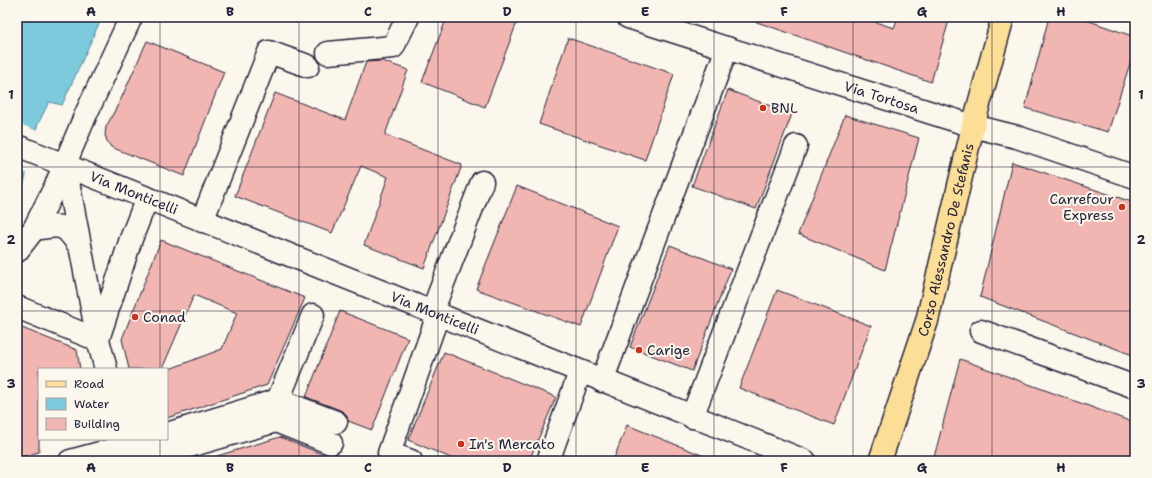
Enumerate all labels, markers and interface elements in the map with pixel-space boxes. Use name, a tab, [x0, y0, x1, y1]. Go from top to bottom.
text: A	[86, 3, 96, 20]
text: B	[226, 3, 234, 20]
text: C	[364, 3, 372, 20]
text: D	[502, 3, 512, 20]
text: E	[641, 3, 650, 20]
text: F	[780, 3, 788, 20]
text: G	[917, 3, 928, 20]
text: H	[1056, 3, 1066, 20]
street label: Via Tortosa	[842, 77, 922, 118]
text: 1	[8, 86, 14, 103]
text: 1	[1138, 86, 1144, 103]
place label: BNL	[771, 99, 798, 117]
marker: BNL	[758, 103, 768, 113]
street label: Corso Alessandro De Stefanis	[913, 141, 978, 339]
street label: Via Monticelli	[87, 167, 181, 218]
place label: Carrefour Express	[1050, 190, 1114, 224]
marker: Carrefour Express	[1117, 202, 1127, 212]
text: 2	[6, 231, 16, 248]
text: 2	[1136, 231, 1146, 248]
street label: Via Monticelli	[388, 287, 482, 339]
place label: Conad	[143, 308, 186, 326]
marker: Conad	[130, 312, 140, 322]
place label: Carige	[647, 341, 690, 359]
marker: Carige	[634, 345, 644, 355]
legend	[38, 368, 168, 440]
text: 3	[6, 375, 16, 392]
text: 3	[1136, 375, 1146, 392]
text: Road	[74, 376, 105, 392]
text: Water	[74, 396, 110, 412]
text: Building	[74, 416, 120, 432]
place label: In's Mercato	[469, 435, 555, 453]
marker: In's Mercato	[456, 439, 466, 449]
text: A	[86, 459, 96, 476]
text: B	[226, 459, 234, 476]
text: C	[364, 459, 372, 476]
text: D	[502, 459, 512, 476]
text: E	[641, 459, 650, 476]
text: F	[780, 459, 788, 476]
text: G	[917, 459, 928, 476]
text: H	[1056, 459, 1066, 476]

